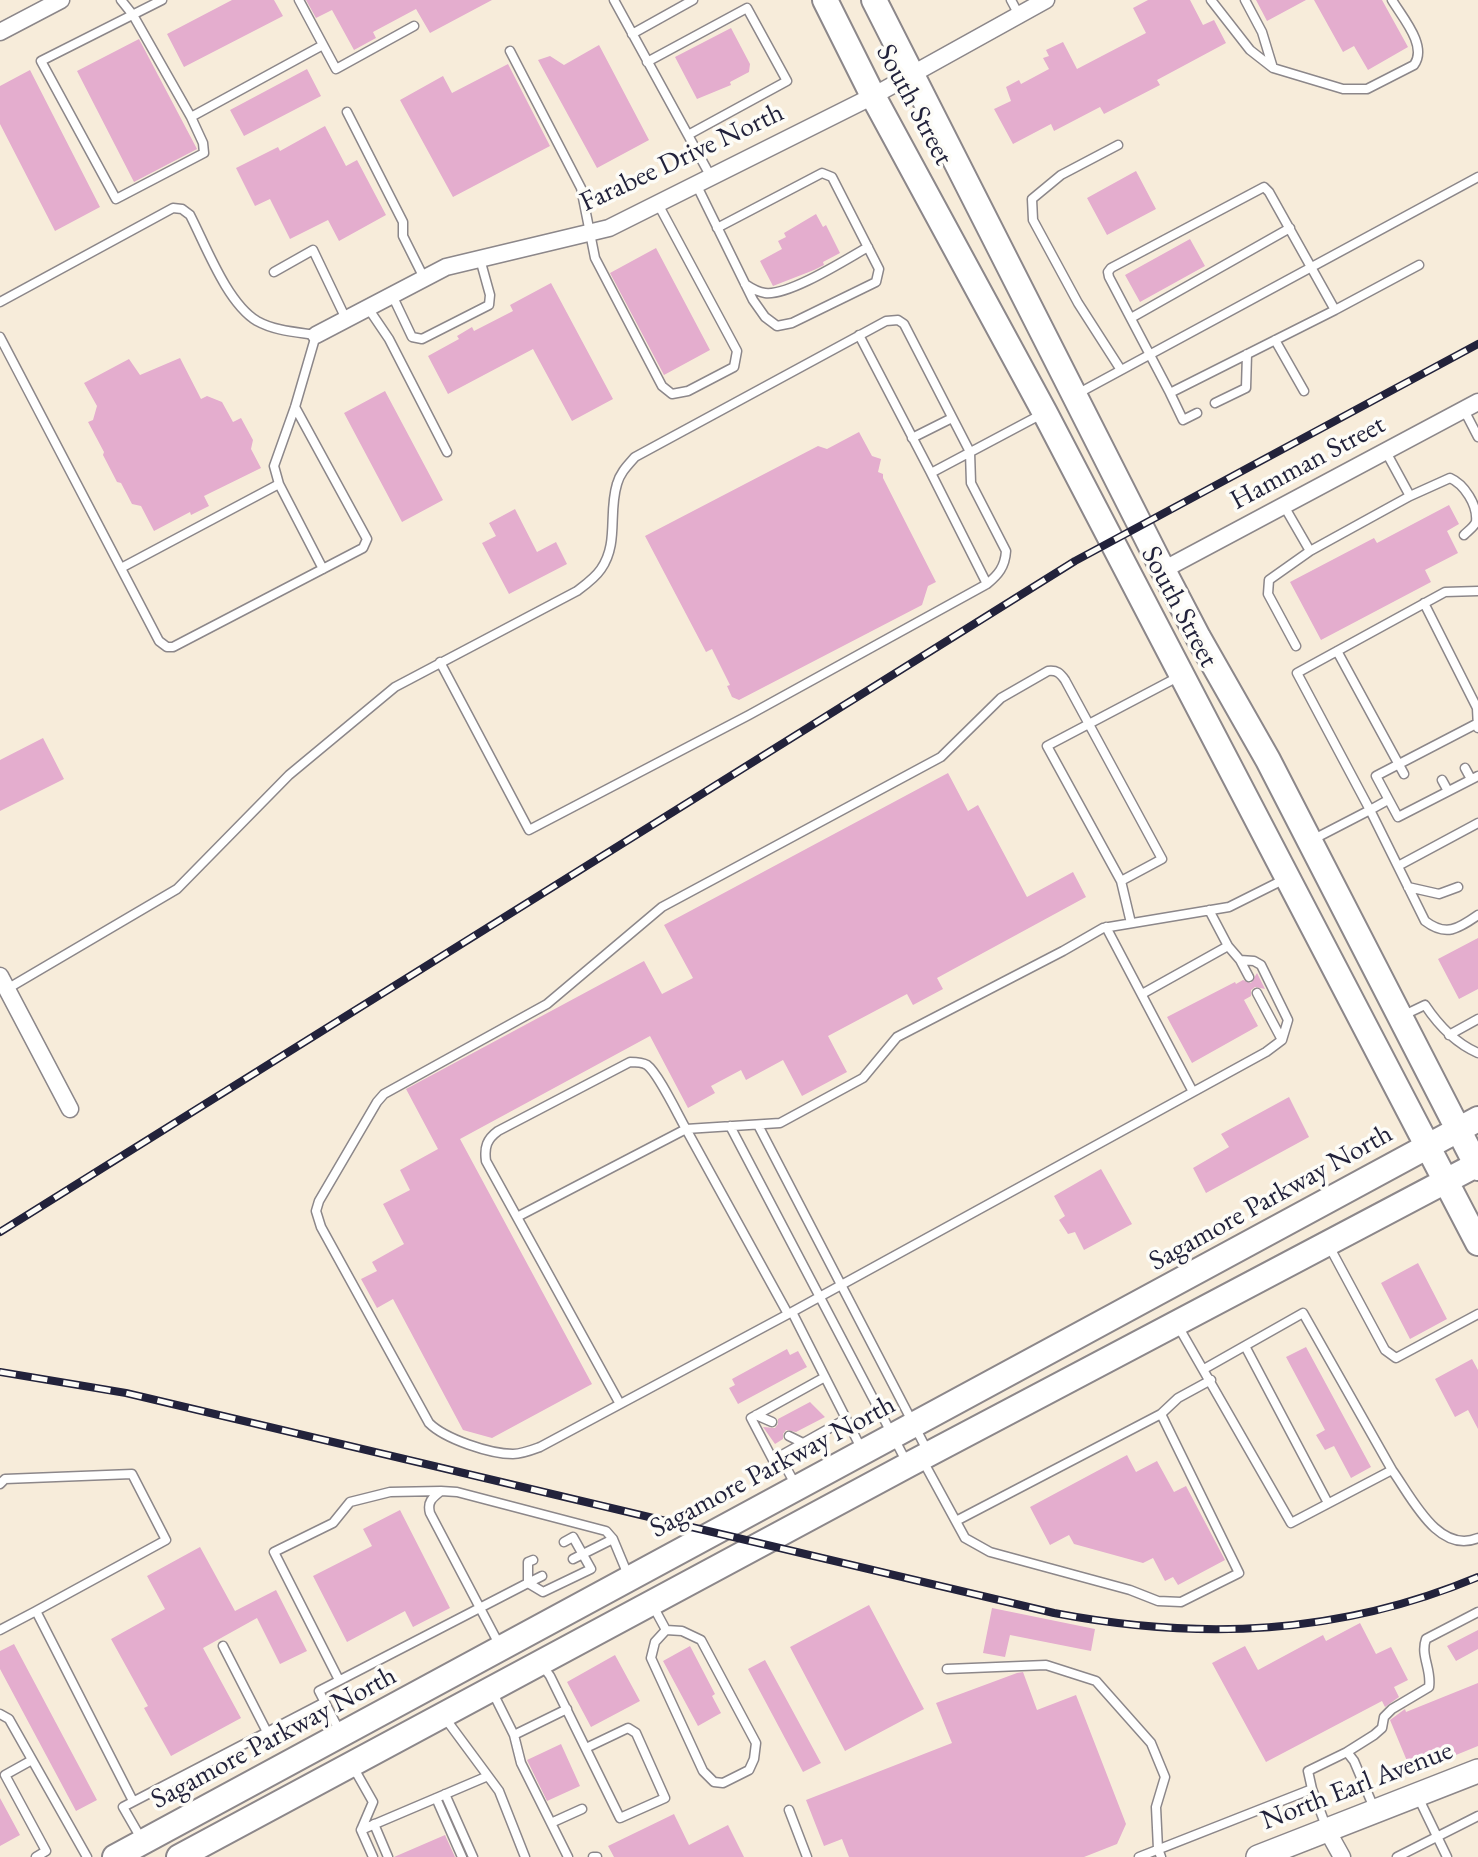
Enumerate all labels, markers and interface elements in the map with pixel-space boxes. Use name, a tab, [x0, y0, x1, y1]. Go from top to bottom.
street label: South Street	[868, 39, 960, 171]
street label: Farabee Drive North	[575, 96, 789, 220]
street label: Hamman Street	[1225, 408, 1391, 518]
street label: South Street	[1133, 541, 1225, 673]
street label: Sagamore Parkway North	[1144, 1117, 1398, 1279]
street label: Sagamore Parkway North	[645, 1388, 901, 1546]
street label: Sagamore Parkway North	[146, 1659, 402, 1817]
street label: North Earl Avenue	[1256, 1734, 1458, 1838]

